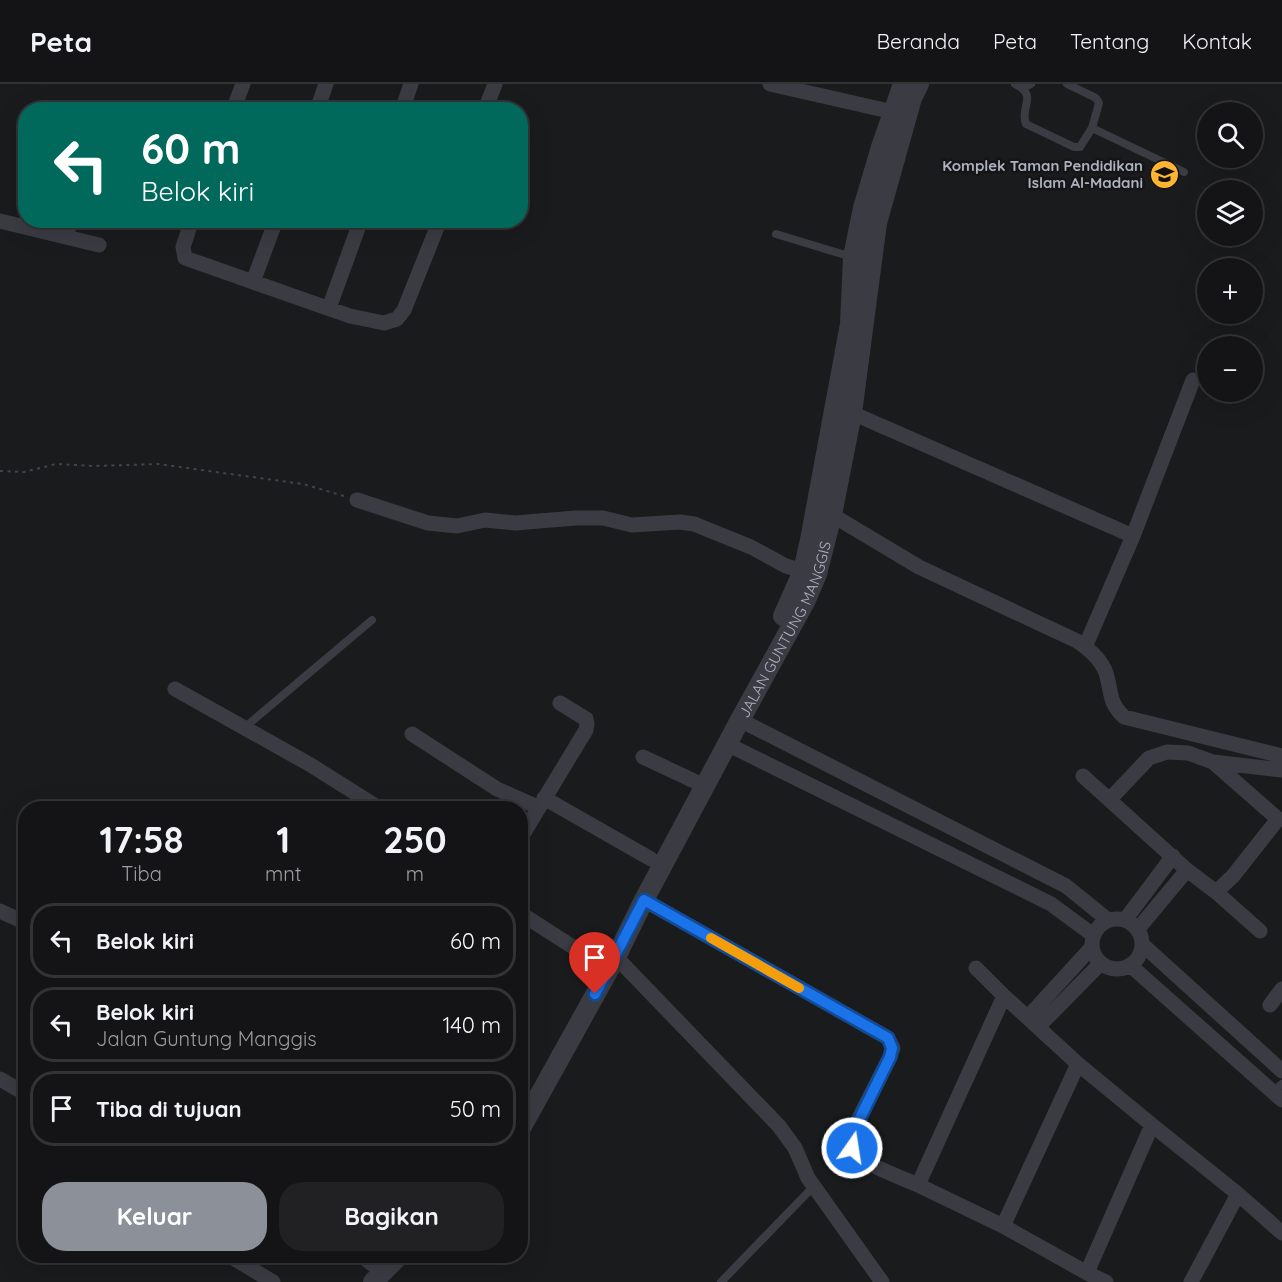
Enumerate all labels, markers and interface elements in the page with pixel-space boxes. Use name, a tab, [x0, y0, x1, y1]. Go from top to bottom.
text: Peta	[30, 24, 92, 59]
text: Beranda	[876, 28, 960, 54]
text: Peta	[993, 28, 1037, 54]
text: Tentang	[1070, 28, 1149, 54]
text: Kontak	[1182, 28, 1252, 54]
map controls	[1197, 102, 1263, 402]
button: search	[1197, 102, 1263, 168]
text: 60 m	[141, 122, 241, 175]
icon: left	[42, 126, 120, 204]
place label: Komplek Taman Pendidikan Islam Al-Madani	[942, 156, 1143, 192]
school or university icon: Komplek Taman Pendidikan Islam Al-Madani	[1148, 158, 1180, 190]
text: Belok kiri	[141, 174, 254, 208]
button: layers	[1197, 180, 1263, 246]
button: +	[1197, 258, 1263, 324]
button: −	[1197, 336, 1263, 402]
street label: JALAN GUNTUNG MANGGIS	[734, 539, 834, 721]
text: 17:58	[100, 817, 184, 862]
text: 1	[276, 817, 290, 862]
text: 250	[383, 817, 446, 862]
text: Tiba	[121, 861, 162, 886]
text: mnt	[265, 861, 302, 886]
text: m	[406, 861, 424, 886]
icon: left	[45, 924, 78, 957]
text: Belok kiri	[96, 927, 194, 955]
text: 60 m	[450, 927, 501, 955]
pin	[569, 932, 620, 994]
icon: arrive	[578, 941, 611, 974]
text: Belok kiri	[96, 998, 194, 1026]
icon: left	[45, 1008, 78, 1041]
text: 140 m	[442, 1011, 501, 1039]
text: Jalan Guntung Manggis	[96, 1026, 317, 1051]
icon: arrive	[45, 1092, 78, 1125]
text: Tiba di tujuan	[96, 1095, 242, 1123]
text: 50 m	[450, 1095, 501, 1123]
position arrow	[820, 1116, 884, 1180]
button: Keluar	[42, 1182, 267, 1251]
button: Bagikan	[279, 1182, 504, 1251]

